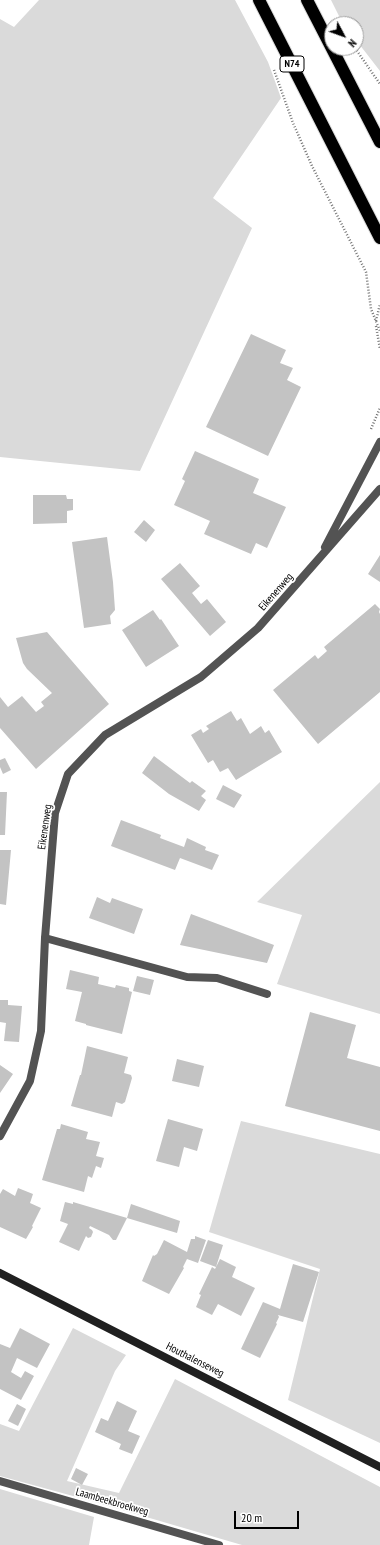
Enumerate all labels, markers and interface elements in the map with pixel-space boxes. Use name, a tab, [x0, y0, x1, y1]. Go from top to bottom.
north arrow	[324, 16, 364, 56]
text: N	[345, 36, 360, 50]
road number: N74	[280, 56, 304, 72]
street label: Eikenenweg	[256, 570, 296, 614]
street label: Eikenenweg	[35, 804, 55, 850]
street label: Houthalenseweg	[164, 1340, 226, 1380]
street label: Laambeekbroekweg	[74, 1485, 150, 1519]
scale bar	[236, 1503, 301, 1529]
text: 20 m	[241, 1510, 262, 1525]

